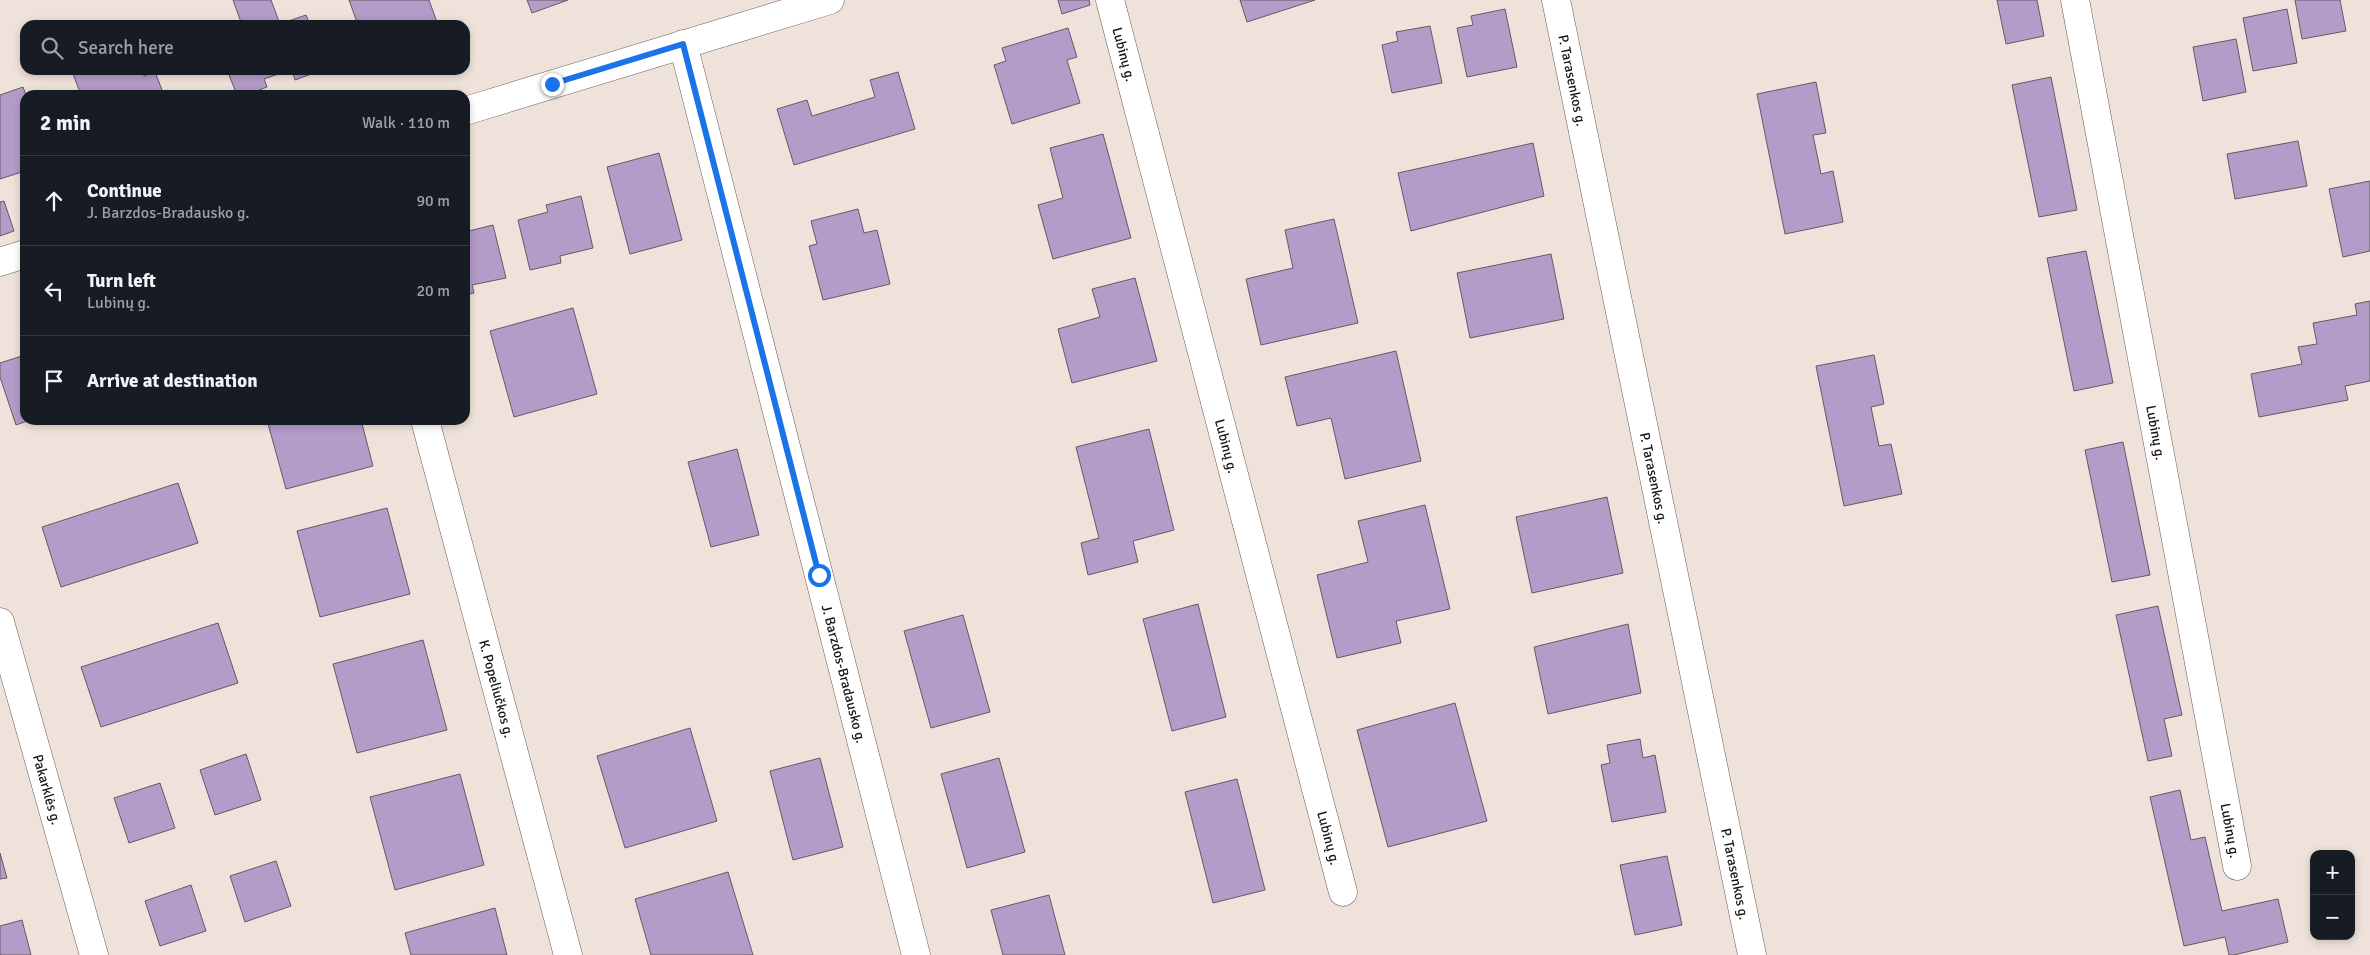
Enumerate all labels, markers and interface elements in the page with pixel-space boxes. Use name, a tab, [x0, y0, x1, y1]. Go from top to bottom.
search box	[20, 20, 470, 75]
street label: Lubinų g.	[1109, 25, 1139, 83]
street label: P. Tarasenkos g.	[1555, 33, 1590, 128]
icon: search	[38, 34, 66, 62]
text: Search here	[78, 36, 174, 60]
route end	[541, 73, 564, 96]
text: 2 min	[40, 110, 91, 136]
text: Walk · 110 m	[362, 113, 450, 133]
text: Continue	[87, 179, 162, 203]
icon: ahead	[40, 187, 68, 215]
text: 90 m	[416, 191, 450, 211]
text: J. Barzdos-Bradausko g.	[87, 203, 250, 223]
text: Turn left	[87, 269, 156, 293]
icon: left	[40, 277, 68, 305]
text: 20 m	[416, 281, 450, 301]
text: Lubinų g.	[87, 293, 150, 313]
icon: arrive	[40, 367, 68, 395]
text: Arrive at destination	[87, 369, 258, 393]
street label: Lubinų g.	[2142, 404, 2169, 461]
street label: Lubinų g.	[1211, 417, 1242, 475]
street label: P. Tarasenkos g.	[1636, 431, 1672, 525]
route start	[808, 564, 831, 587]
street label: J. Barzdos-Bradausko g.	[818, 603, 870, 745]
street label: K. Popeliučkos g.	[476, 638, 518, 739]
street label: Pakarklės g.	[29, 752, 65, 826]
street label: Lubinų g.	[2217, 802, 2244, 859]
street label: Lubinų g.	[1314, 809, 1344, 867]
street label: P. Tarasenkos g.	[1718, 826, 1753, 921]
map controls	[2310, 850, 2355, 940]
button: +	[2310, 850, 2355, 895]
button: −	[2310, 895, 2355, 940]

